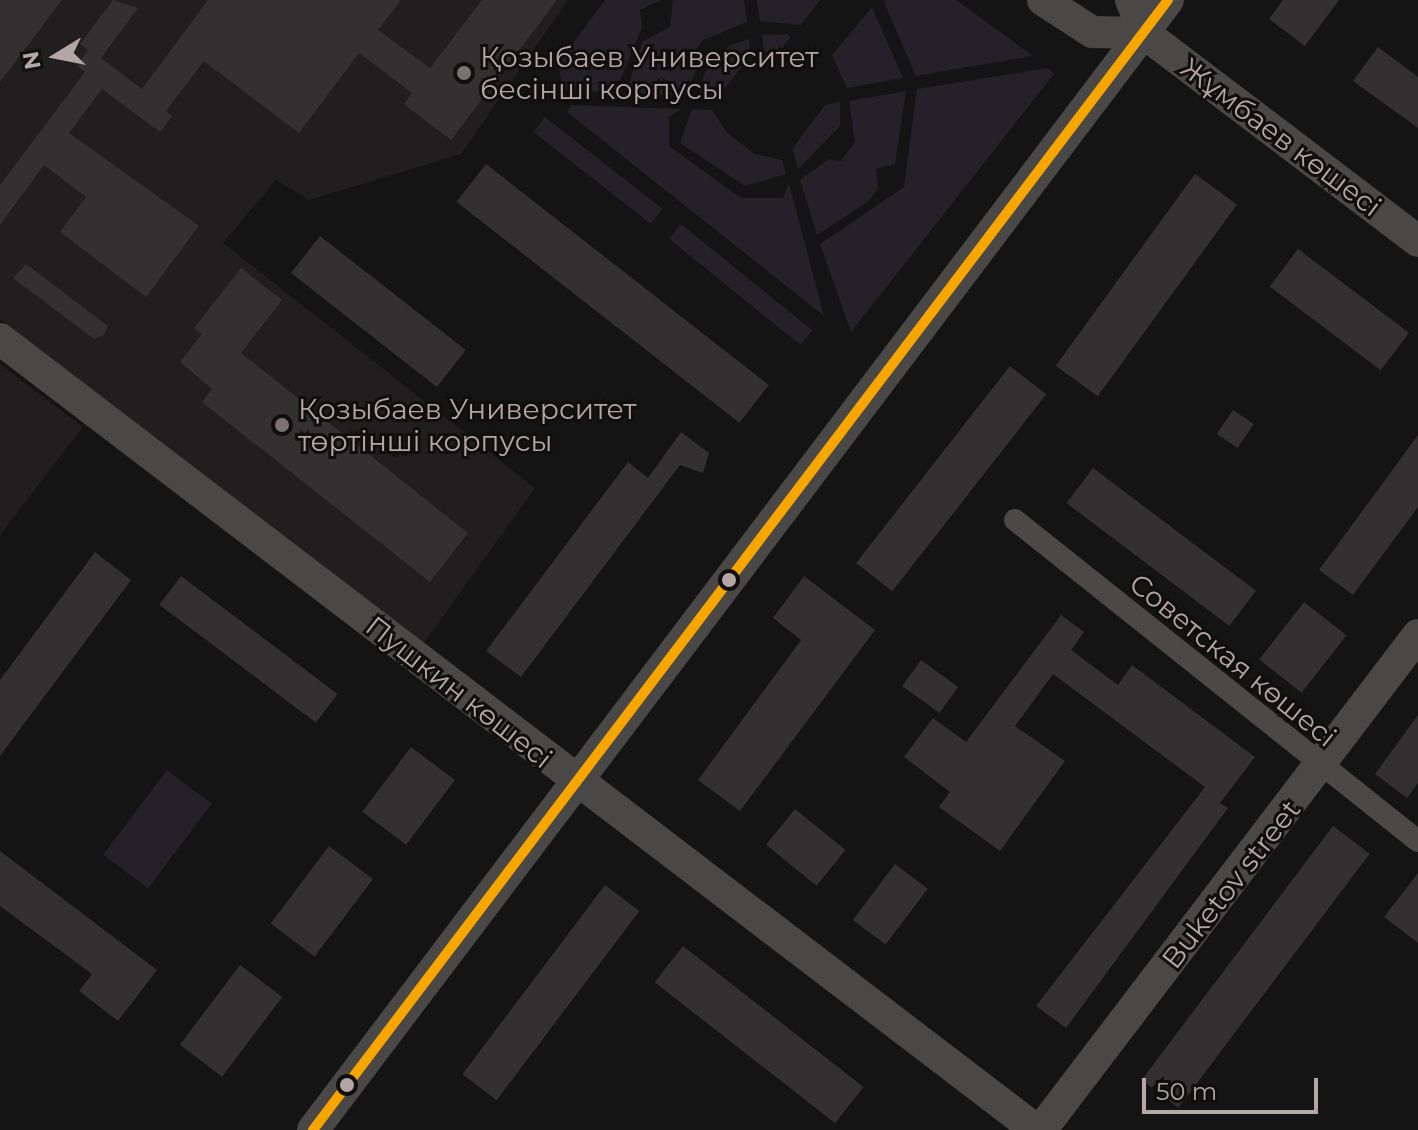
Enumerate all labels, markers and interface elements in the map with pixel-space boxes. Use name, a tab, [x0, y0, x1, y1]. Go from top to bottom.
north arrow	[16, 16, 96, 96]
place label: Қозыбаев Университет бесінші корпусы	[480, 40, 818, 106]
text: N	[17, 49, 47, 71]
street label: Жұмбаев көшесі	[1174, 51, 1388, 223]
marker: Қозыбаев Университет бесінші корпусы	[455, 64, 473, 82]
place label: Қозыбаев Университет төртінші корпусы	[298, 392, 636, 458]
marker: Қозыбаев Университет төртінші корпусы	[273, 416, 291, 434]
street label: Советская көшесі	[1123, 566, 1343, 754]
unlabelled marker	[721, 572, 737, 588]
street label: Пушкин көшесі	[359, 609, 559, 775]
street label: Buketov street	[1155, 793, 1307, 975]
scale bar	[1146, 1062, 1322, 1112]
unlabelled marker	[339, 1077, 355, 1093]
text: 50 m	[1156, 1077, 1217, 1106]

